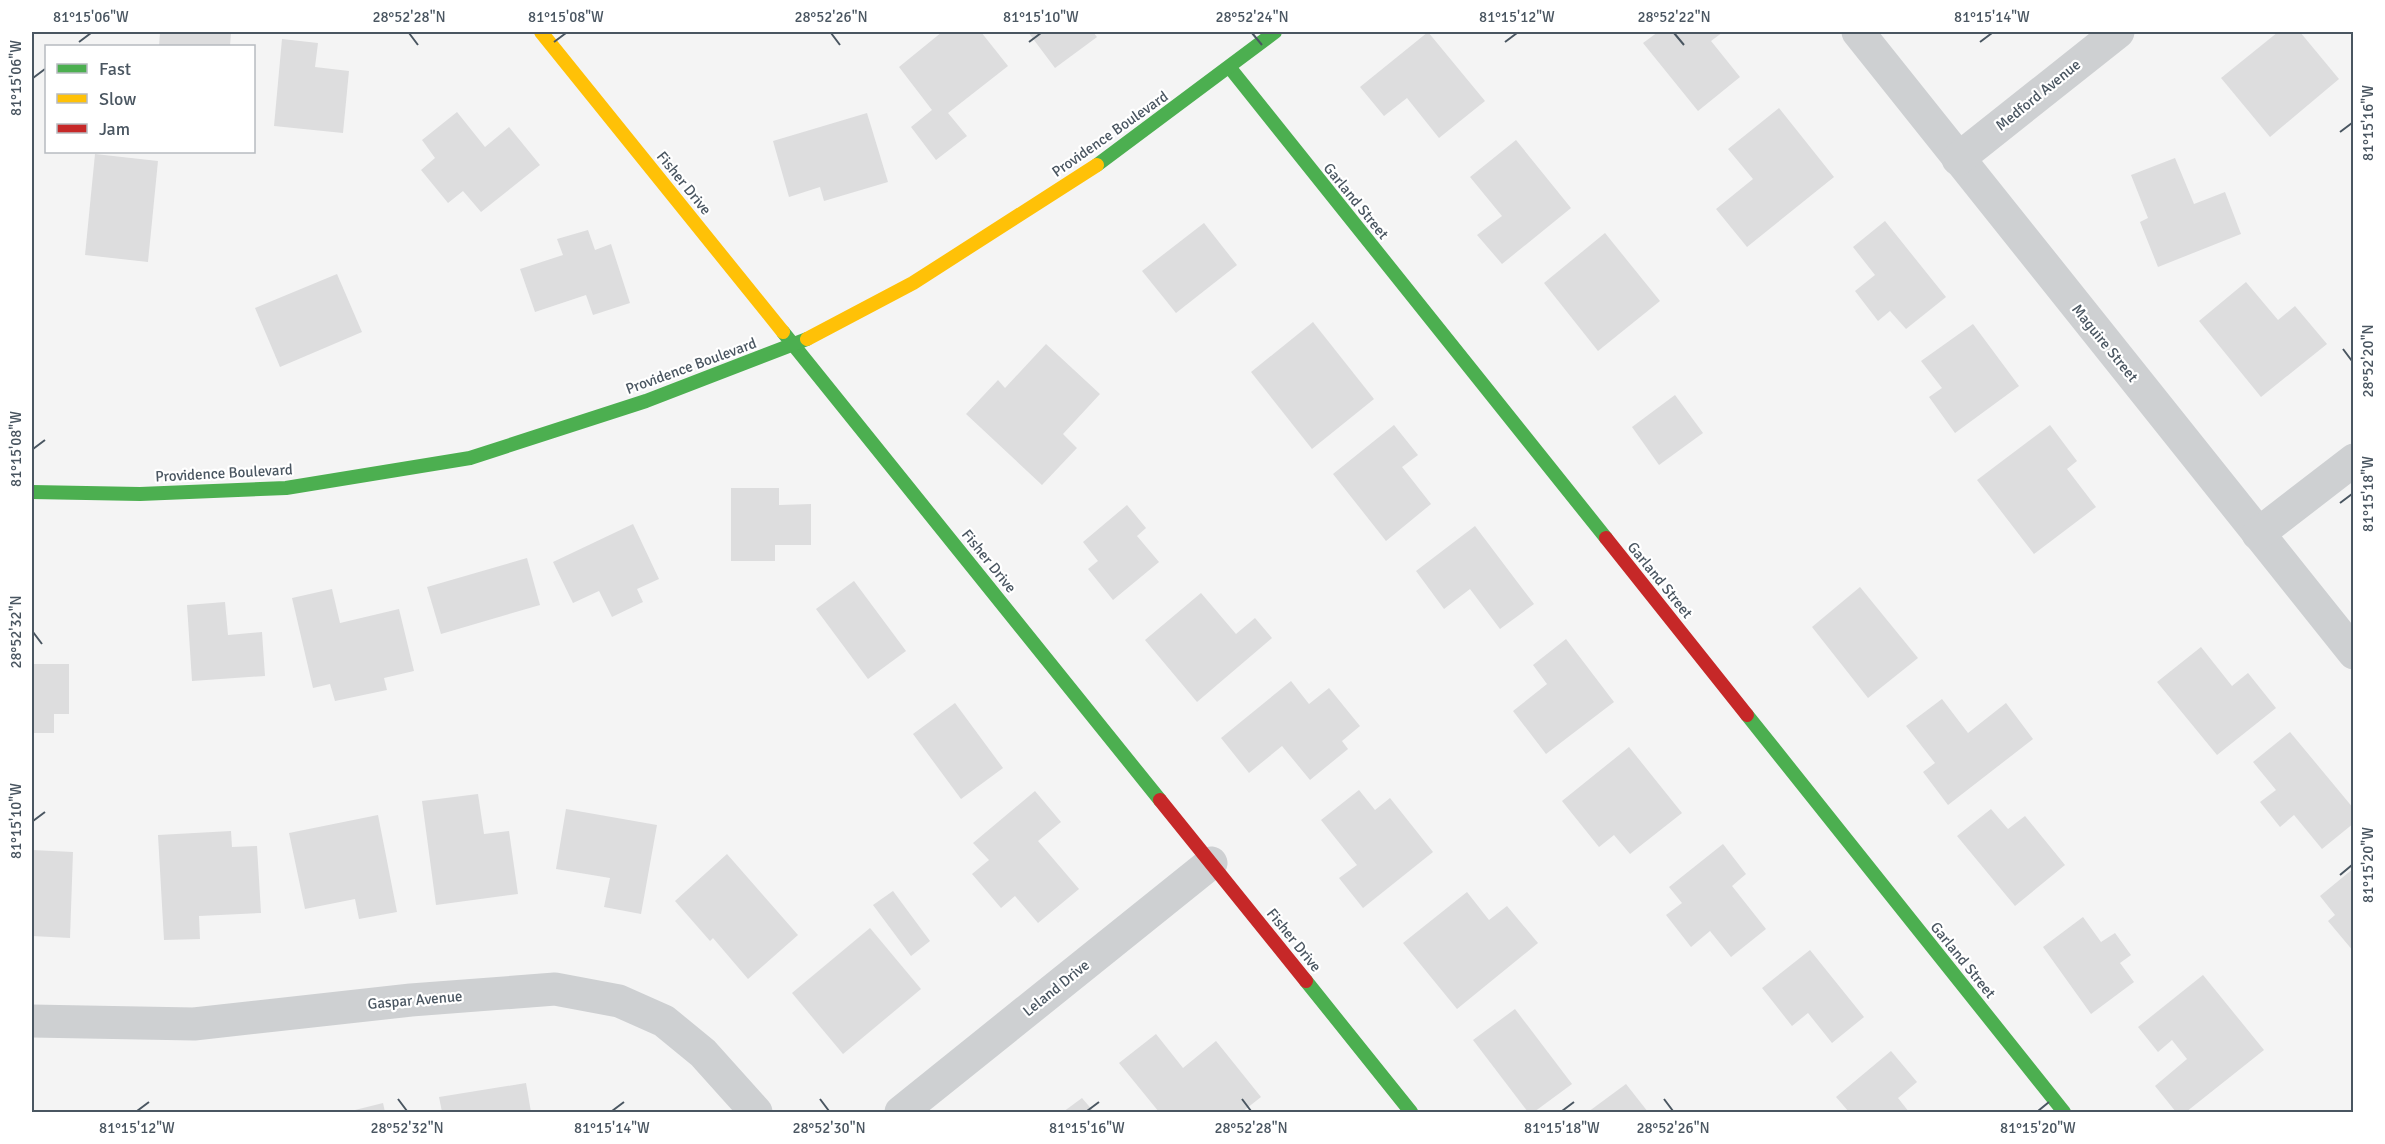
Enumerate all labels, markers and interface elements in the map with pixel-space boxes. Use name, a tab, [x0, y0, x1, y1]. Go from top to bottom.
text: 81°15'06"W	[53, 8, 129, 26]
text: 28°52'28"N	[372, 8, 446, 26]
text: 81°15'08"W	[528, 8, 604, 26]
text: 28°52'26"N	[794, 8, 868, 26]
text: 81°15'10"W	[1003, 8, 1079, 26]
text: 28°52'24"N	[1215, 8, 1289, 26]
text: 81°15'12"W	[1479, 8, 1555, 26]
text: 28°52'22"N	[1637, 8, 1711, 26]
text: 81°15'14"W	[1954, 8, 2030, 26]
text: 81°15'06"W	[7, 40, 25, 116]
legend	[45, 45, 255, 153]
street label: Medford Avenue	[1992, 55, 2084, 135]
text: Fast	[99, 58, 131, 80]
text: 81°15'16"W	[2359, 85, 2377, 161]
street label: Providence Boulevard	[1048, 87, 1172, 181]
text: Slow	[99, 88, 136, 110]
text: Jam	[99, 118, 130, 140]
street label: Fisher Drive	[653, 148, 715, 218]
street label: Garland Street	[1320, 159, 1392, 243]
street label: Maguire Street	[2068, 300, 2142, 386]
text: 28°52'20"N	[2359, 324, 2377, 398]
street label: Providence Boulevard	[623, 334, 759, 398]
text: 81°15'08"W	[7, 411, 25, 487]
text: 81°15'18"W	[2359, 456, 2377, 532]
street label: Providence Boulevard	[155, 460, 293, 486]
street label: Fisher Drive	[958, 526, 1020, 596]
street label: Garland Street	[1624, 538, 1696, 622]
text: 28°52'32"N	[7, 595, 25, 669]
text: 81°15'10"W	[7, 783, 25, 859]
text: 81°15'20"W	[2359, 827, 2377, 903]
street label: Fisher Drive	[1263, 905, 1325, 975]
street label: Garland Street	[1927, 918, 1999, 1002]
street label: Leland Drive	[1019, 956, 1093, 1020]
street label: Gaspar Avenue	[367, 987, 463, 1013]
text: 81°15'12"W	[99, 1119, 175, 1137]
text: 28°52'32"N	[370, 1119, 444, 1137]
text: 81°15'14"W	[574, 1119, 650, 1137]
text: 28°52'30"N	[792, 1119, 866, 1137]
text: 81°15'16"W	[1049, 1119, 1125, 1137]
text: 28°52'28"N	[1214, 1119, 1288, 1137]
text: 81°15'18"W	[1524, 1119, 1600, 1137]
text: 28°52'26"N	[1636, 1119, 1710, 1137]
text: 81°15'20"W	[2000, 1119, 2076, 1137]

